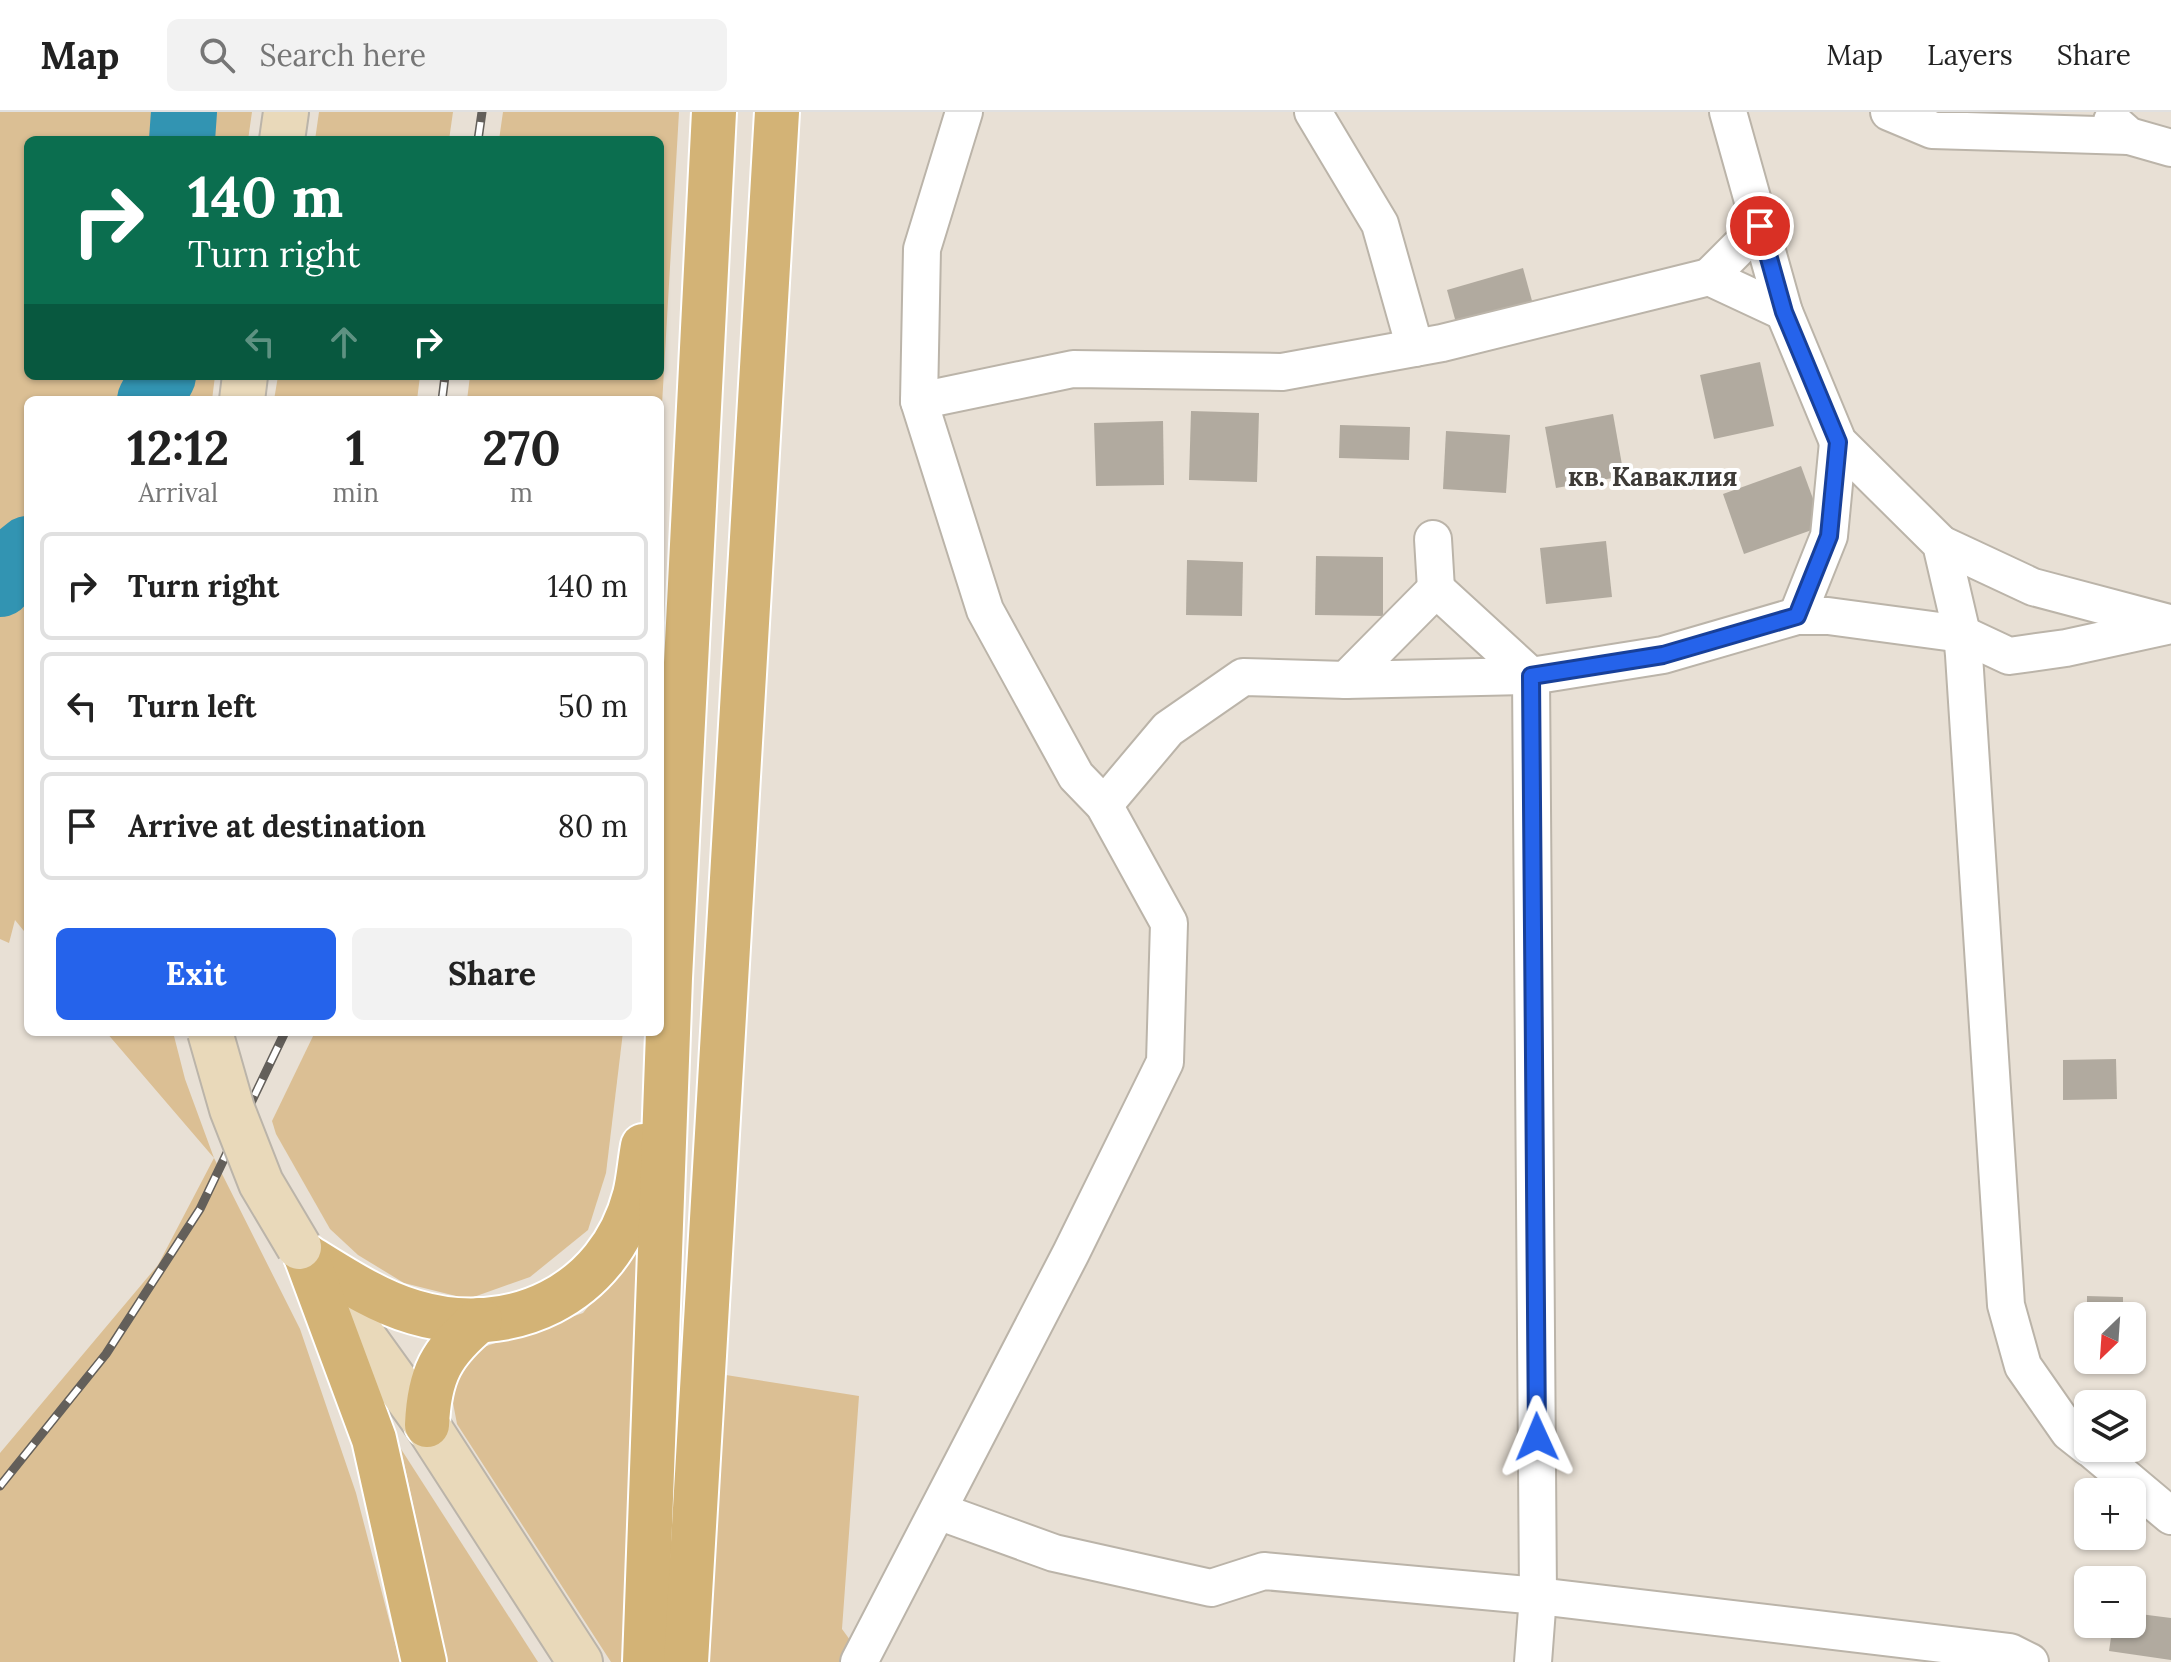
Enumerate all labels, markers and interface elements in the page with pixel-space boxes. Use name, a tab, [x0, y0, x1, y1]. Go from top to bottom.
search box	[167, 19, 727, 91]
text: Map	[40, 31, 119, 79]
icon: search	[195, 33, 239, 77]
text: Search here	[259, 36, 426, 74]
text: Map	[1826, 37, 1883, 73]
text: Layers	[1927, 37, 2013, 73]
text: Share	[2057, 37, 2131, 73]
text: 140 m	[188, 161, 343, 232]
icon: right	[56, 168, 160, 272]
pin	[1726, 192, 1794, 260]
icon: arrive	[1738, 204, 1782, 248]
text: Turn right	[188, 231, 361, 277]
icon: left	[238, 320, 282, 364]
icon: ahead	[322, 320, 366, 364]
icon: right	[406, 320, 450, 364]
text: 12:12	[127, 417, 229, 478]
text: 1	[346, 417, 366, 478]
text: 270	[482, 417, 561, 478]
district label: кв. Каваклия	[1568, 460, 1738, 493]
text: Arrival	[139, 476, 218, 509]
text: min	[333, 476, 379, 509]
text: m	[510, 476, 533, 509]
icon: right	[60, 564, 104, 608]
text: Turn right	[128, 567, 279, 605]
text: 140 m	[547, 567, 628, 605]
icon: left	[60, 684, 104, 728]
text: Turn left	[128, 687, 256, 725]
text: 50 m	[558, 687, 628, 725]
icon: arrive	[60, 804, 104, 848]
text: Arrive at destination	[128, 807, 426, 845]
text: 80 m	[558, 807, 628, 845]
button: Exit	[56, 928, 336, 1020]
button: Share	[352, 928, 632, 1020]
north arrow	[2074, 1302, 2146, 1374]
map controls	[2074, 1302, 2146, 1638]
button: layers	[2074, 1390, 2146, 1462]
position arrow	[1495, 1395, 1579, 1479]
button: +	[2074, 1478, 2146, 1550]
button: −	[2074, 1566, 2146, 1638]

